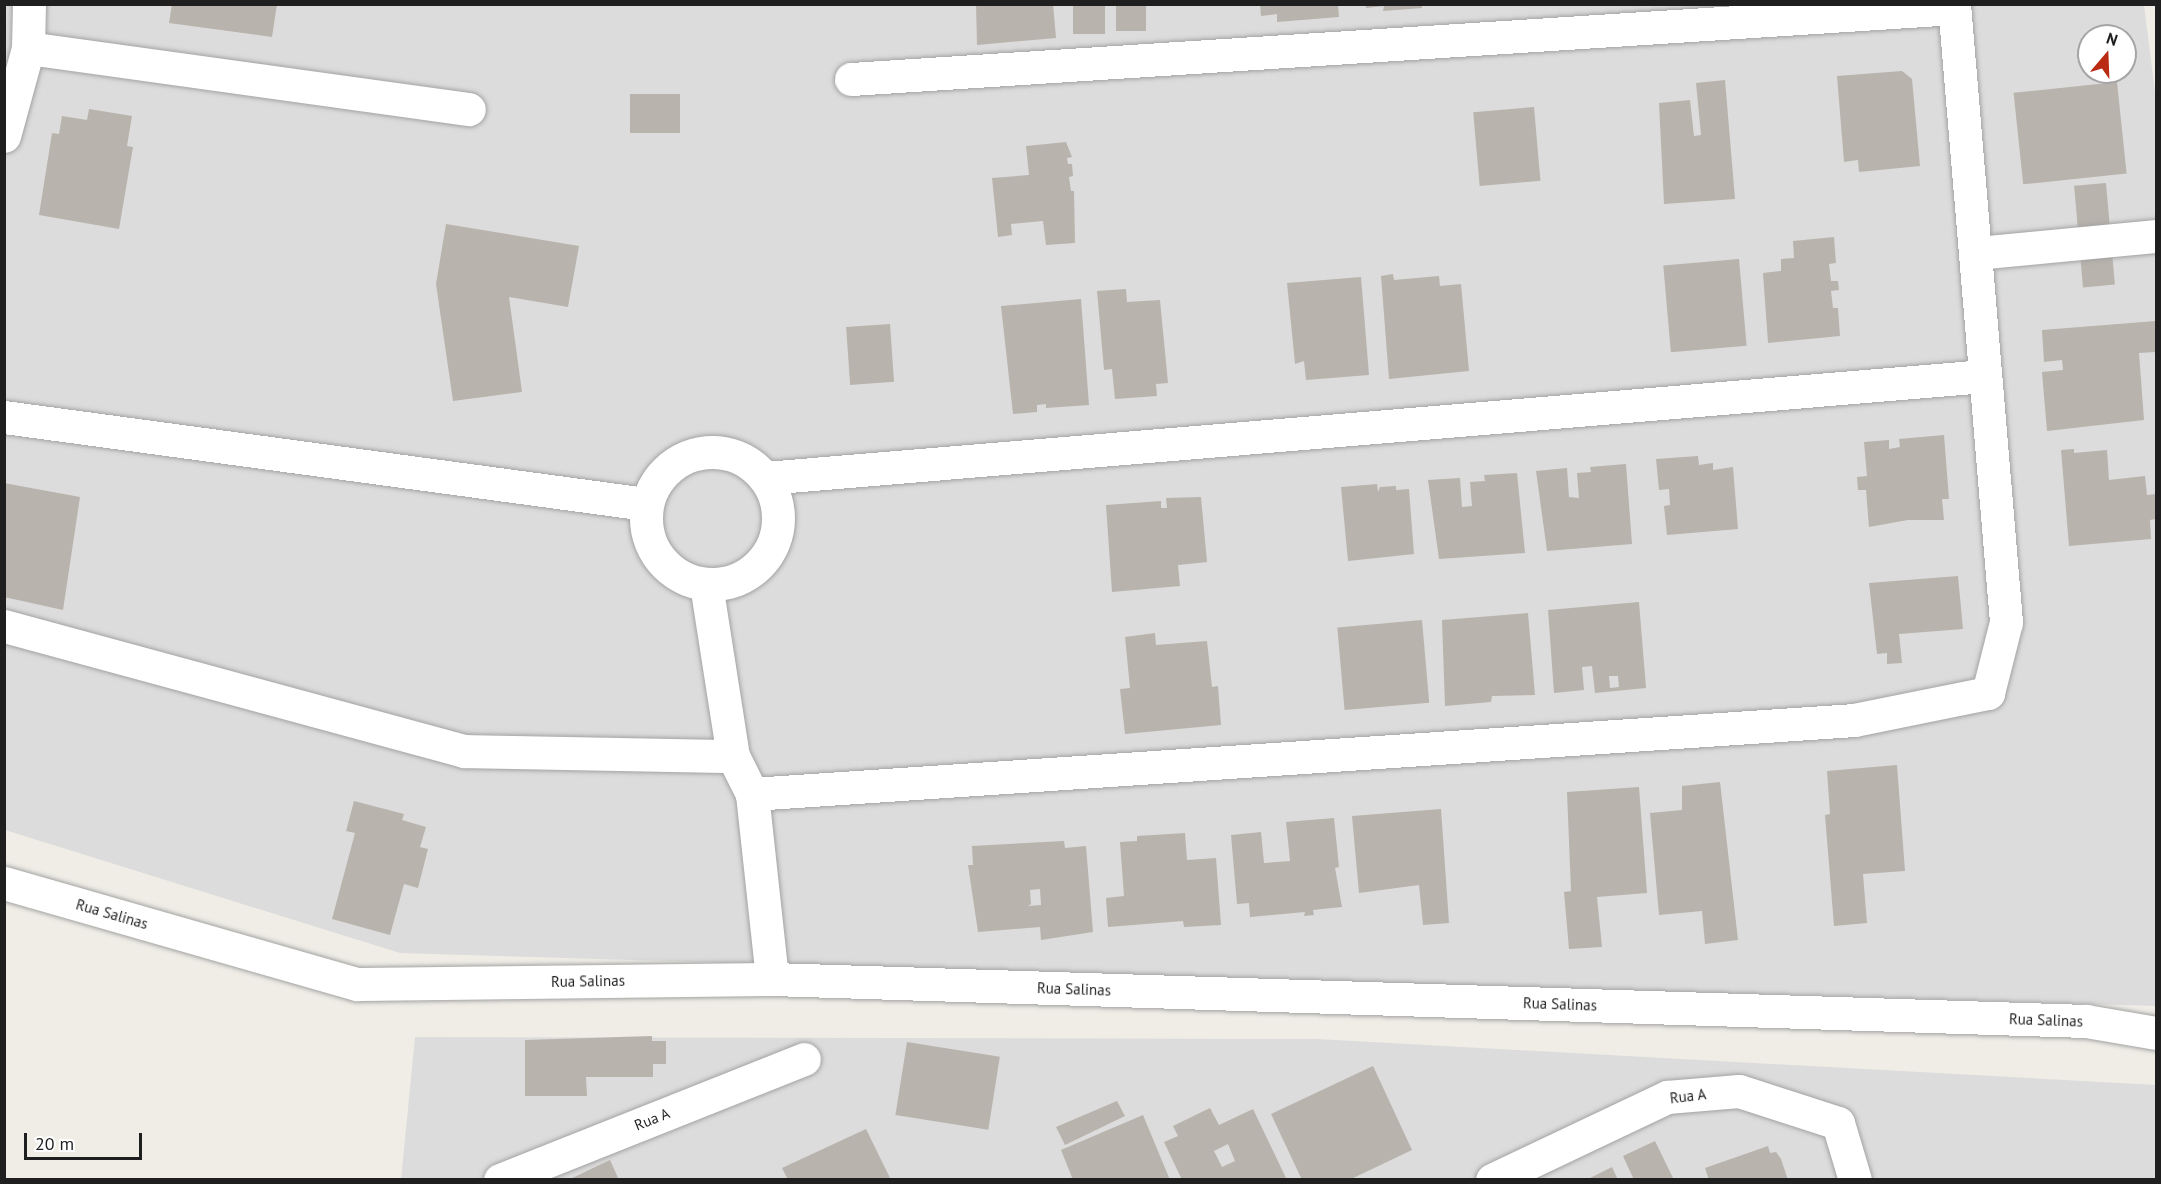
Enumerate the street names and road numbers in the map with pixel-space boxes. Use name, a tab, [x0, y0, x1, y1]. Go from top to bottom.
street label: Rua Salinas	[74, 895, 150, 933]
street label: Rua Salinas	[551, 971, 625, 991]
street label: Rua Salinas	[1037, 979, 1111, 999]
street label: Rua Salinas	[1523, 994, 1597, 1014]
street label: Rua Salinas	[2009, 1010, 2083, 1030]
street label: Rua A	[1669, 1085, 1707, 1107]
street label: Rua A	[631, 1104, 673, 1134]

